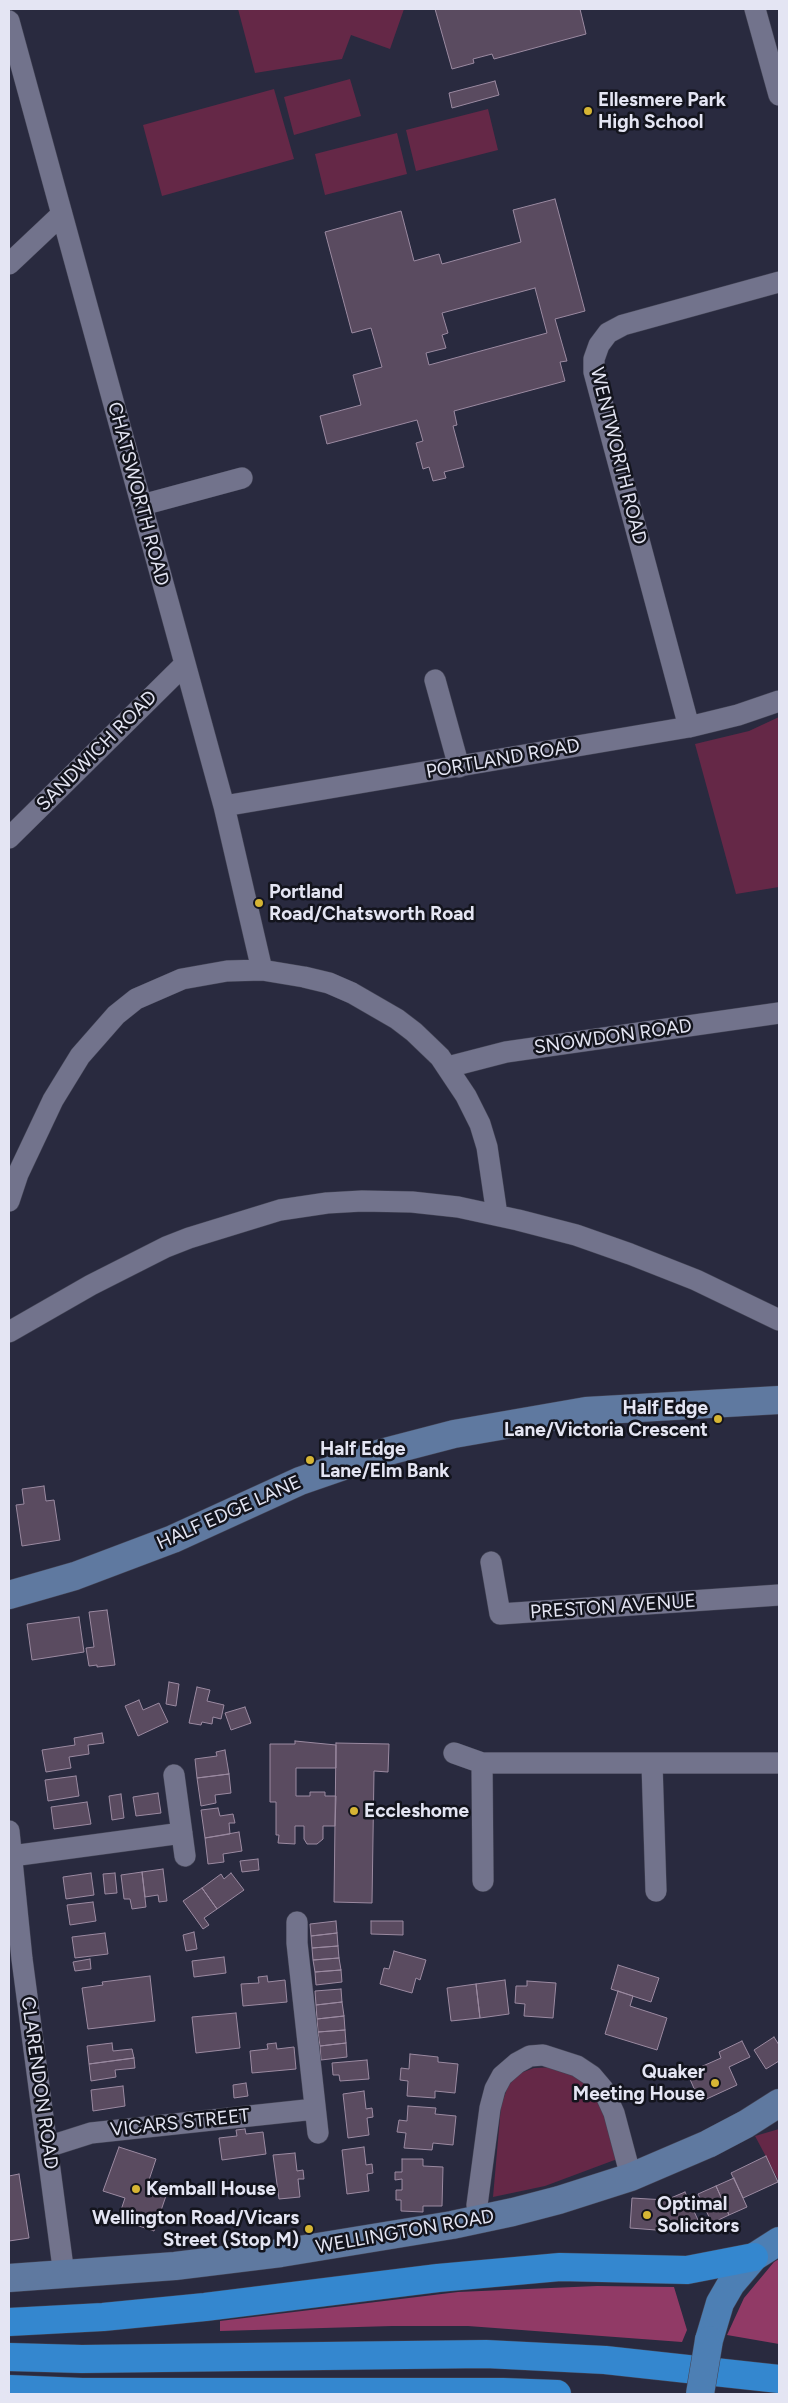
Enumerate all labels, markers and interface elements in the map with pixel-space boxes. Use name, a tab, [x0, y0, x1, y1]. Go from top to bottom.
place label: Ellesmere Park High School	[598, 89, 726, 133]
marker: Ellesmere Park High School	[582, 105, 594, 117]
street label: WENTWORTH ROAD	[585, 365, 651, 547]
street label: CHATSWORTH ROAD	[102, 399, 174, 589]
street label: SANDWICH ROAD	[32, 686, 162, 816]
street label: PORTLAND ROAD	[424, 734, 582, 784]
place label: Portland Road/Chatsworth Road	[269, 881, 475, 925]
marker: Portland Road/Chatsworth Road	[253, 897, 265, 909]
street label: SNOWDON ROAD	[533, 1015, 693, 1059]
place label: Half Edge Lane/Victoria Crescent	[504, 1397, 708, 1441]
marker: Half Edge Lane/Victoria Crescent	[712, 1413, 724, 1425]
place label: Half Edge Lane/Elm Bank	[320, 1438, 450, 1482]
marker: Half Edge Lane/Elm Bank	[304, 1454, 316, 1466]
street label: HALF EDGE LANE	[153, 1471, 305, 1555]
street label: PRESTON AVENUE	[529, 1590, 697, 1624]
place label: Eccleshome	[364, 1800, 469, 1822]
marker: Eccleshome	[348, 1805, 360, 1817]
street label: CLARENDON ROAD	[16, 1995, 62, 2171]
place label: Quaker Meeting House	[573, 2061, 705, 2105]
marker: Quaker Meeting House	[709, 2077, 721, 2089]
street label: VICARS STREET	[109, 2104, 251, 2142]
place label: Kemball House	[146, 2178, 276, 2200]
marker: Kemball House	[130, 2183, 142, 2195]
place label: Optimal Solicitors	[657, 2193, 739, 2237]
street label: WELLINGTON ROAD	[314, 2205, 496, 2259]
place label: Wellington Road/Vicars Street (Stop M)	[92, 2207, 299, 2251]
marker: Optimal Solicitors	[641, 2209, 653, 2221]
marker: Wellington Road/Vicars Street (Stop M)	[303, 2223, 315, 2235]

